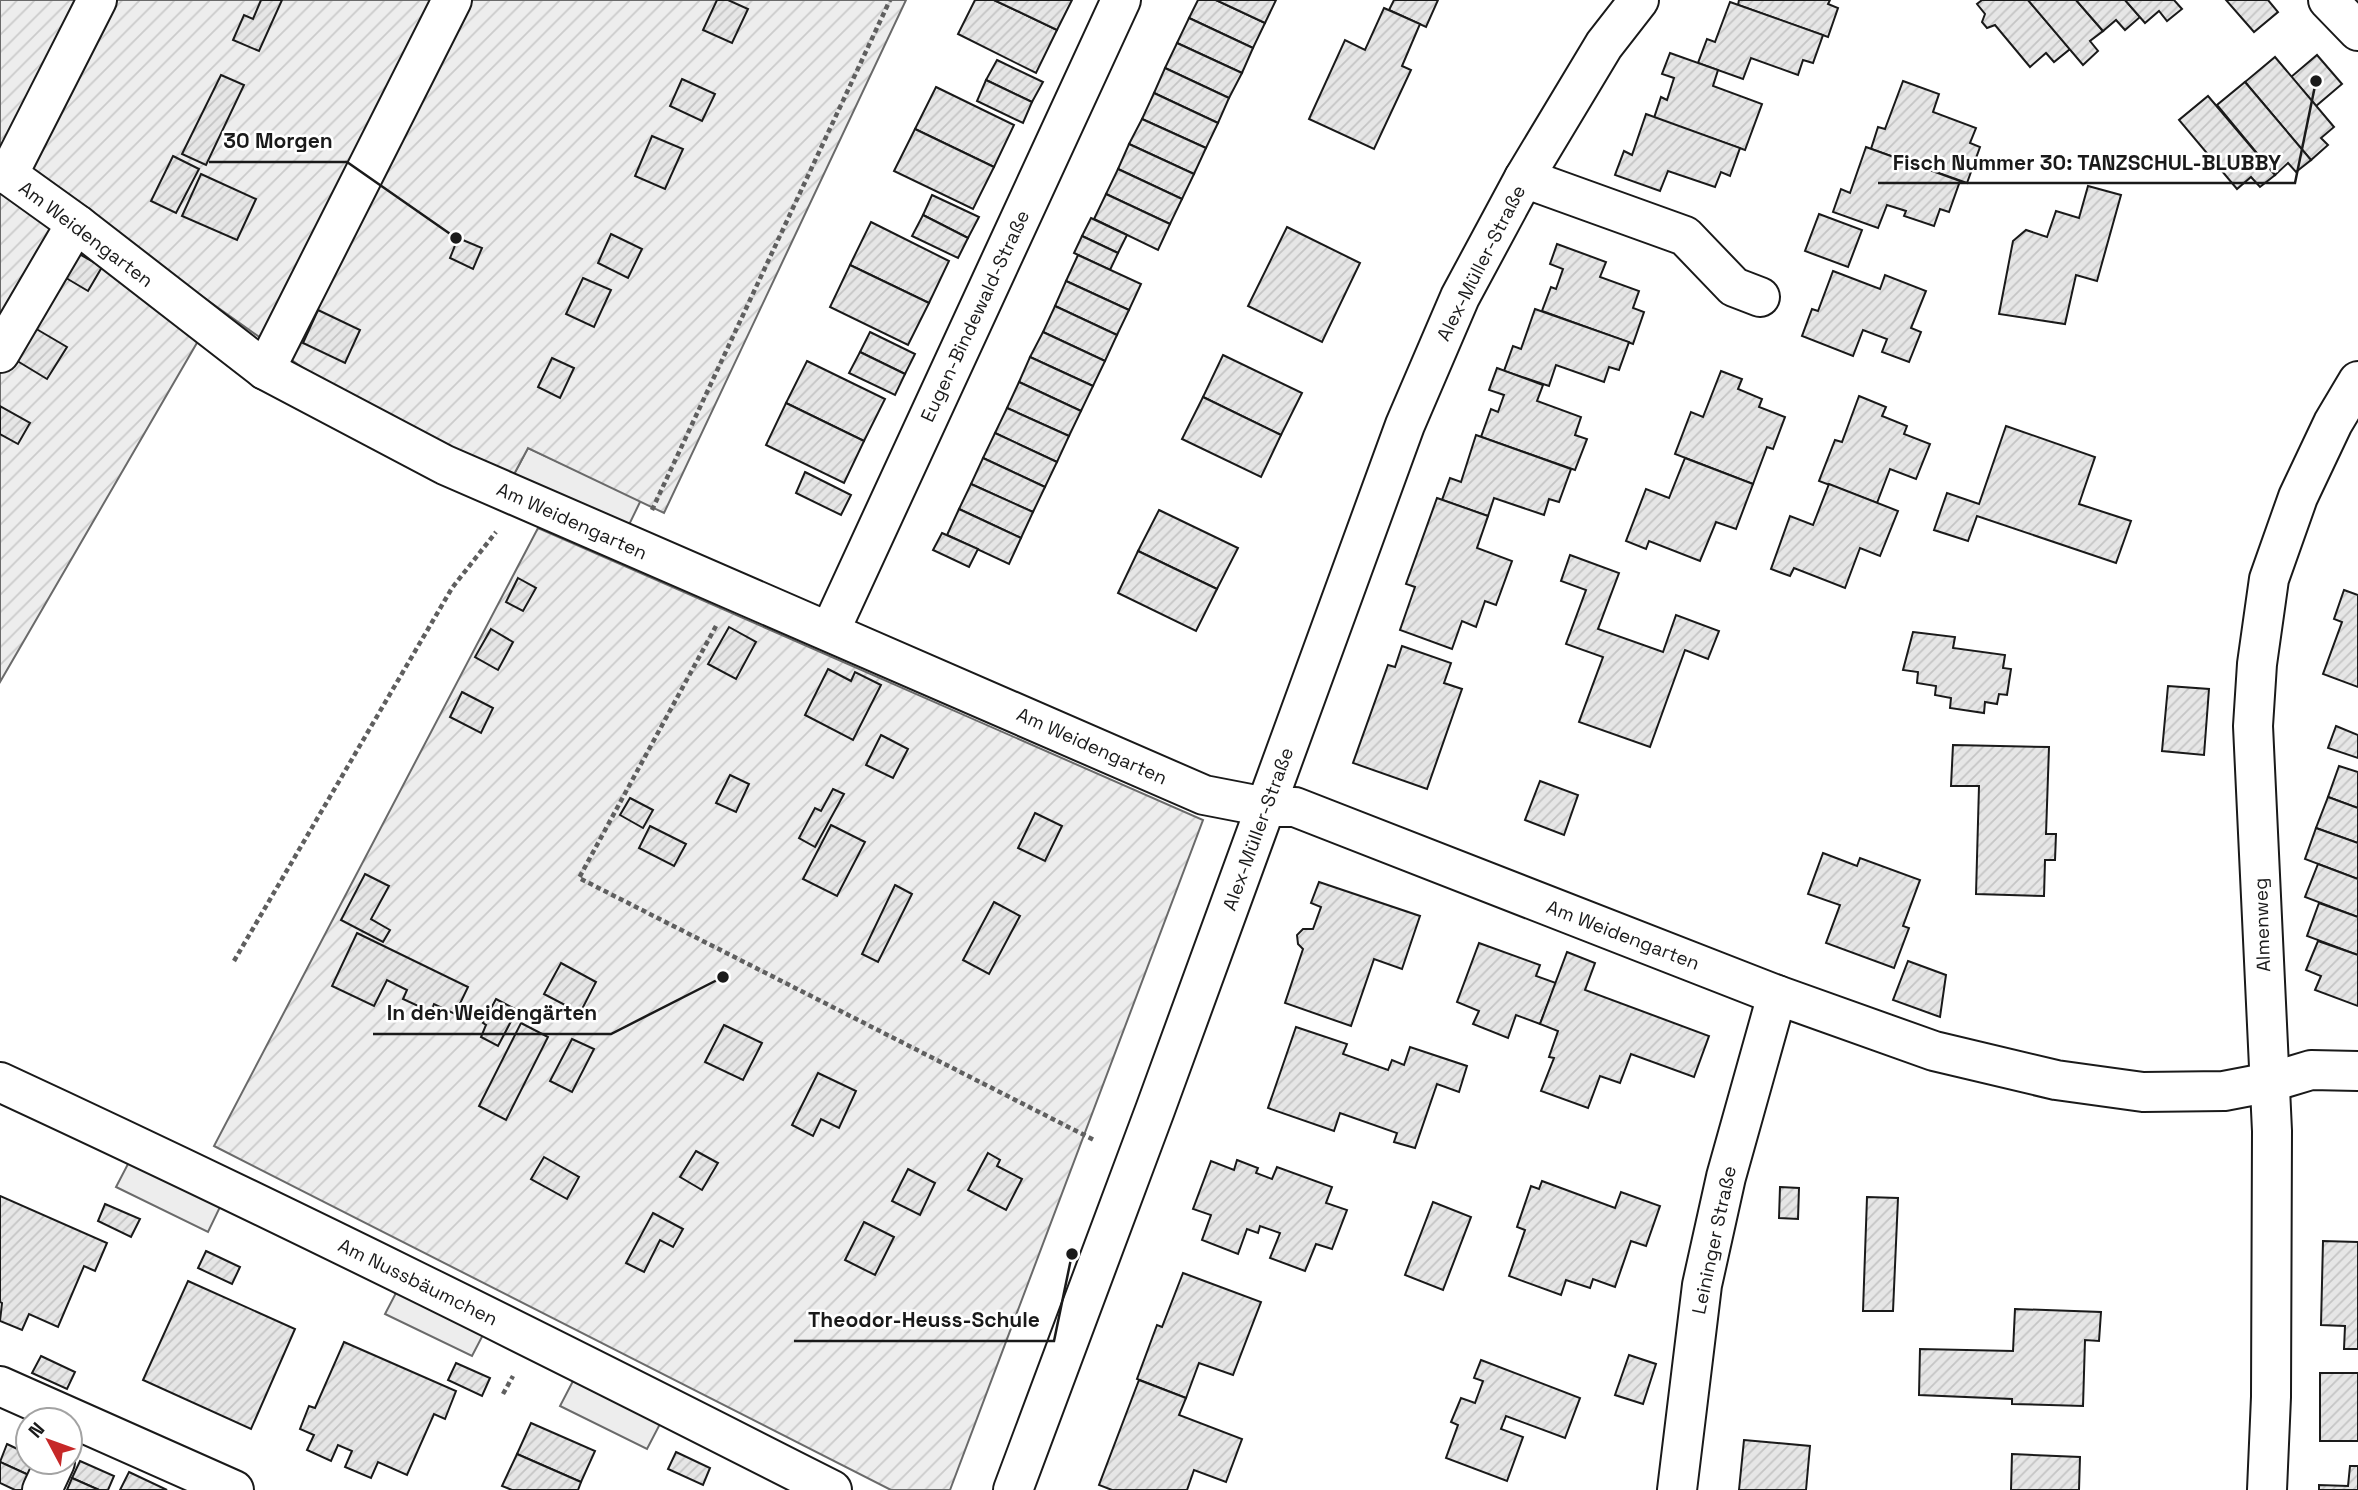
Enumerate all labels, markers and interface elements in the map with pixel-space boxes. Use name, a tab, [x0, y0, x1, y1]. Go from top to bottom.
callout: 30 Morgen	[209, 120, 347, 162]
text: 30 Morgen	[223, 127, 333, 154]
callout: Fisch Nummer 30: TANZSCHUL-BLUBBY	[1878, 141, 2295, 183]
text: Fisch Nummer 30: TANZSCHUL-BLUBBY	[1893, 149, 2281, 176]
street label: Am Weidengarten	[14, 175, 158, 293]
street label: Alex-Müller-Straße	[1431, 181, 1531, 345]
street label: Eugen-Bindewald-Straße	[915, 206, 1035, 426]
street label: Am Weidengarten	[493, 477, 651, 565]
street label: Am Weidengarten	[1013, 702, 1171, 790]
street label: Alex-Müller-Straße	[1217, 744, 1299, 914]
street label: Almenweg	[2248, 877, 2276, 973]
street label: Am Weidengarten	[1543, 894, 1703, 976]
callout: In den Weidengärten	[373, 992, 611, 1034]
text: In den Weidengärten	[387, 999, 597, 1026]
street label: Leininger Straße	[1686, 1164, 1742, 1316]
street label: Am Nussbäumchen	[334, 1233, 502, 1331]
callout: Theodor-Heuss-Schule	[794, 1299, 1054, 1341]
text: Theodor-Heuss-Schule	[808, 1306, 1040, 1333]
north arrow	[14, 1406, 84, 1476]
text: N	[23, 1417, 50, 1443]

